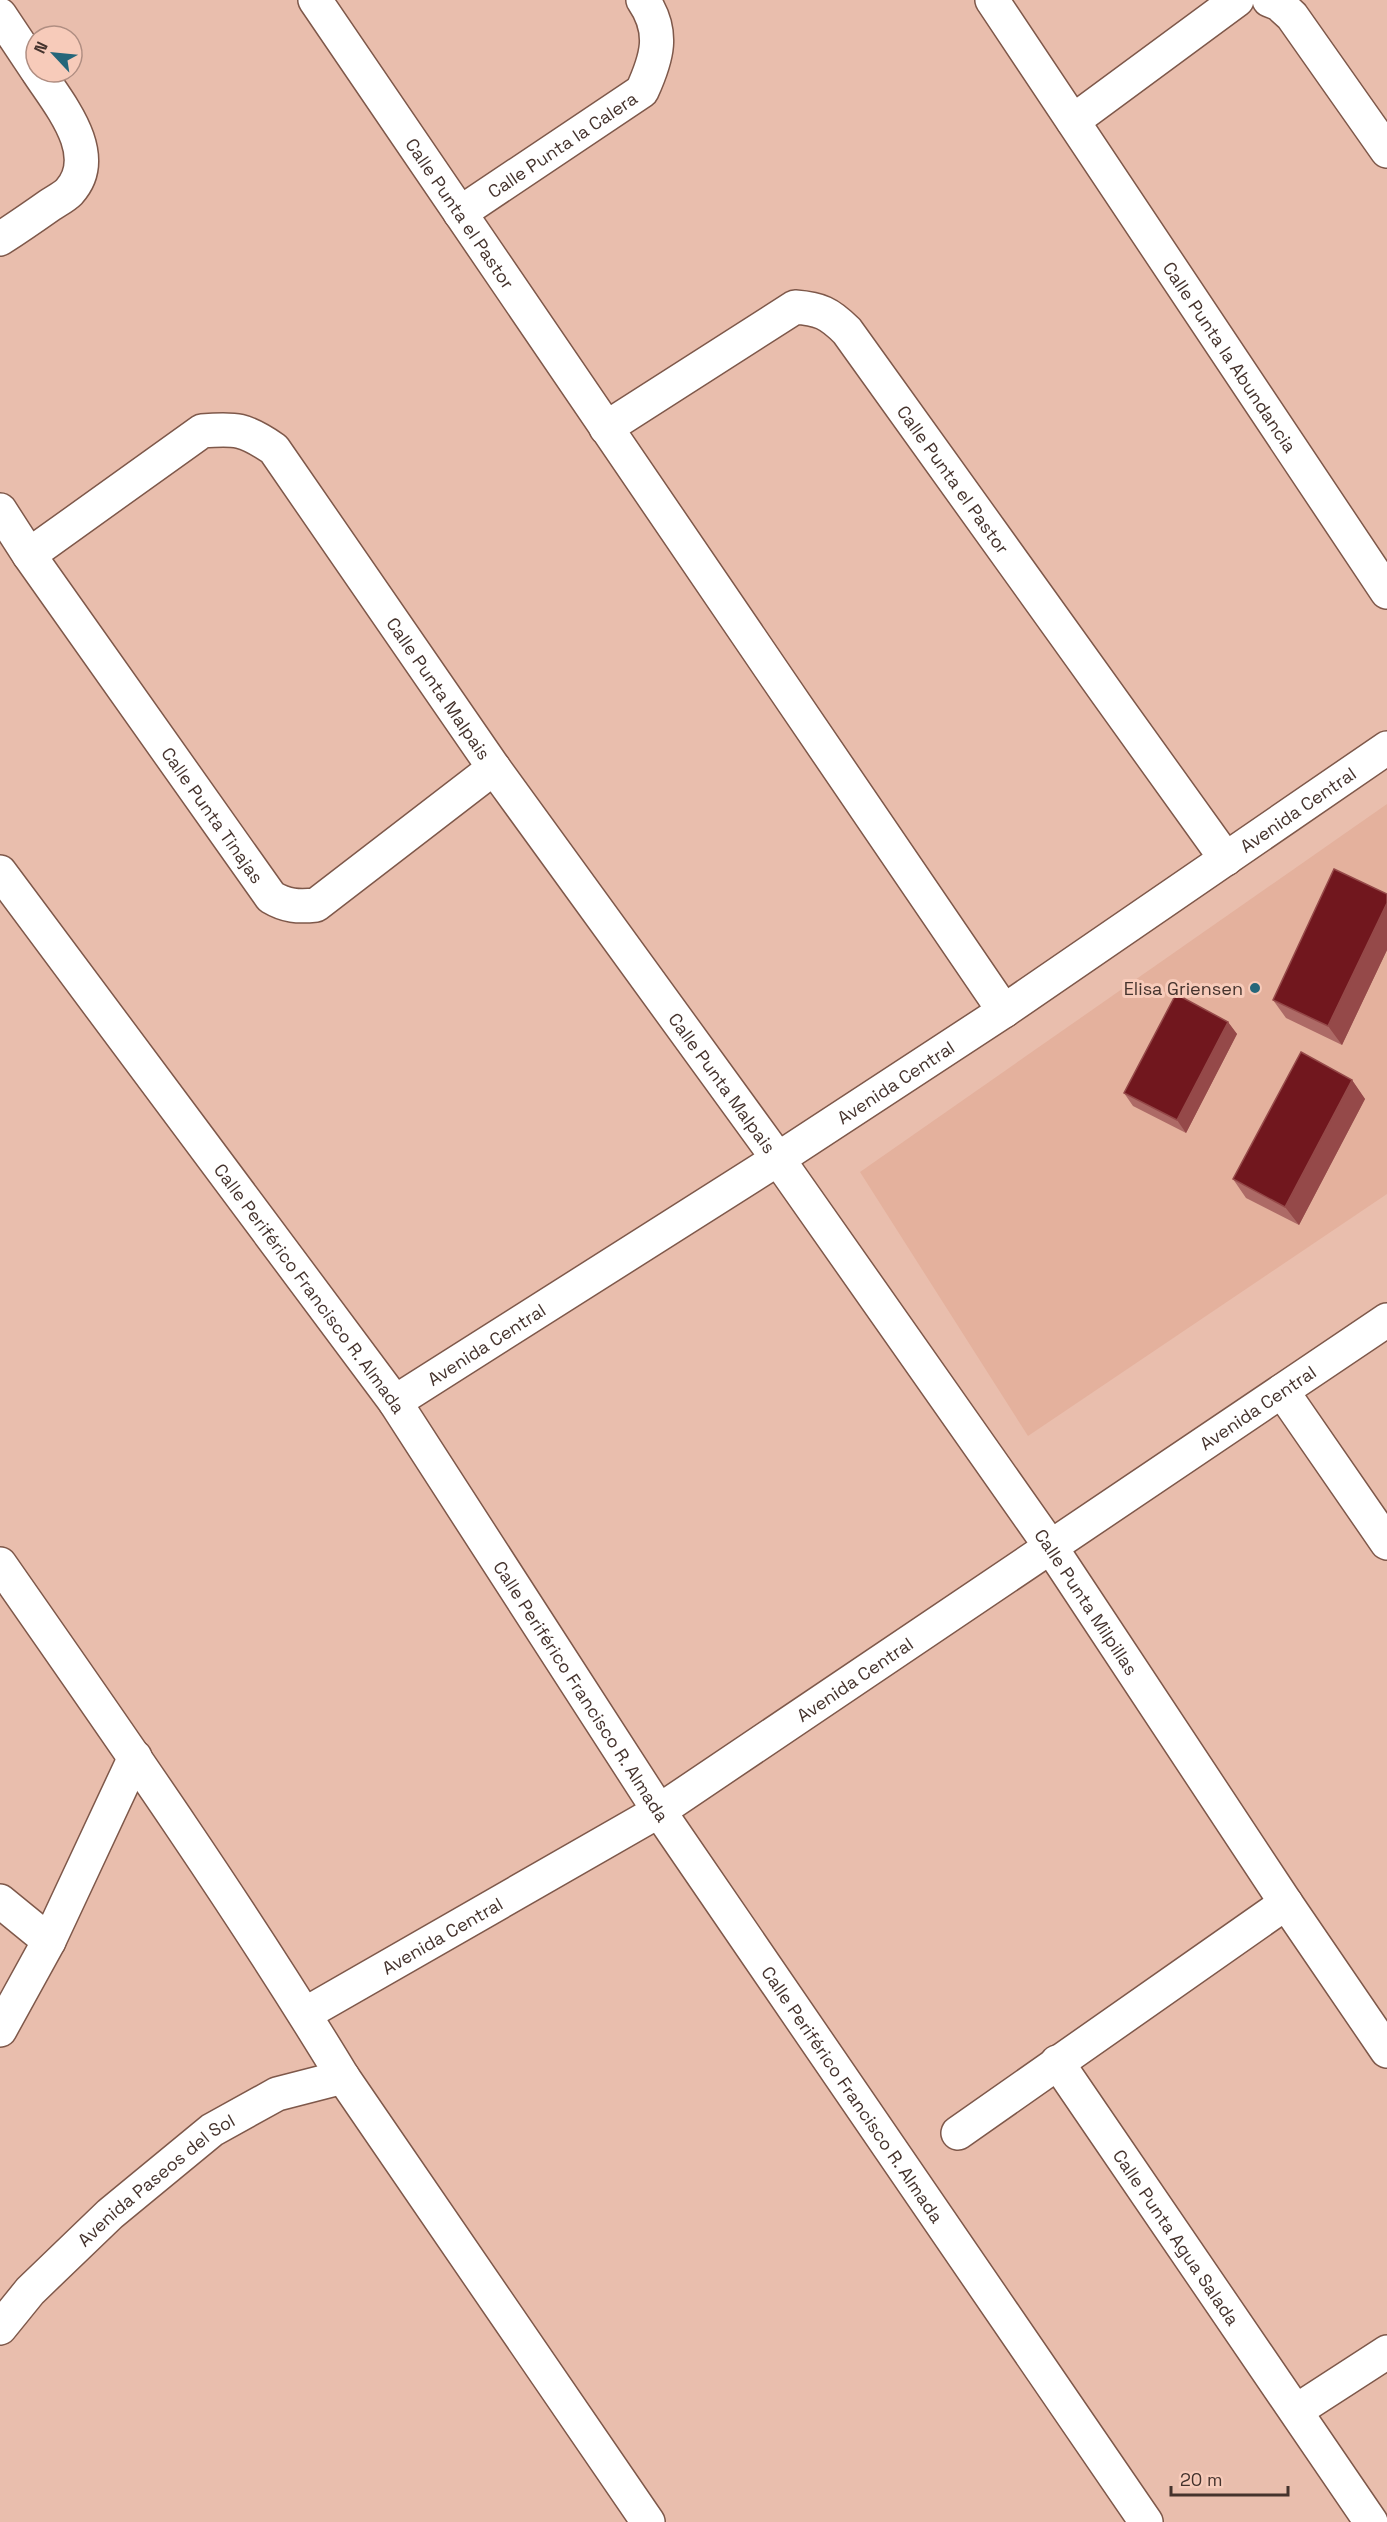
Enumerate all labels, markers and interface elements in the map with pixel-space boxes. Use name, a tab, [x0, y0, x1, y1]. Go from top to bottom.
north arrow	[24, 24, 84, 84]
text: N	[29, 38, 53, 57]
street label: Calle Punta la Calera	[483, 86, 641, 203]
street label: Calle Punta el Pastor	[401, 133, 520, 293]
street label: Calle Punta la Abundancia	[1158, 257, 1302, 457]
street label: Calle Punta el Pastor	[892, 400, 1015, 558]
street label: Calle Punta Malpais	[382, 612, 496, 764]
street label: Calle Punta Tinajas	[157, 742, 269, 888]
street label: Avenida Central	[1235, 761, 1360, 857]
place label: Elisa Griensen	[1124, 977, 1243, 1000]
marker: Elisa Griensen	[1248, 981, 1262, 995]
street label: Calle Punta Malpais	[664, 1008, 781, 1158]
street label: Avenida Central	[832, 1035, 959, 1129]
street label: Calle Periférico Francisco R. Almada	[209, 1158, 411, 1418]
street label: Avenida Central	[423, 1298, 550, 1390]
street label: Avenida Central	[1195, 1360, 1320, 1455]
street label: Calle Punta Milpillas	[1030, 1524, 1144, 1679]
street label: Calle Periférico Francisco R. Almada	[489, 1556, 674, 1826]
street label: Avenida Central	[792, 1632, 917, 1727]
street label: Avenida Central	[378, 1892, 507, 1979]
street label: Calle Periférico Francisco R. Almada	[757, 1961, 949, 2227]
street label: Avenida Paseos del Sol	[72, 2108, 238, 2251]
street label: Calle Punta Agua Salada	[1108, 2145, 1245, 2330]
scale bar	[1171, 2459, 1288, 2497]
text: 20 m	[1180, 2468, 1223, 2491]

